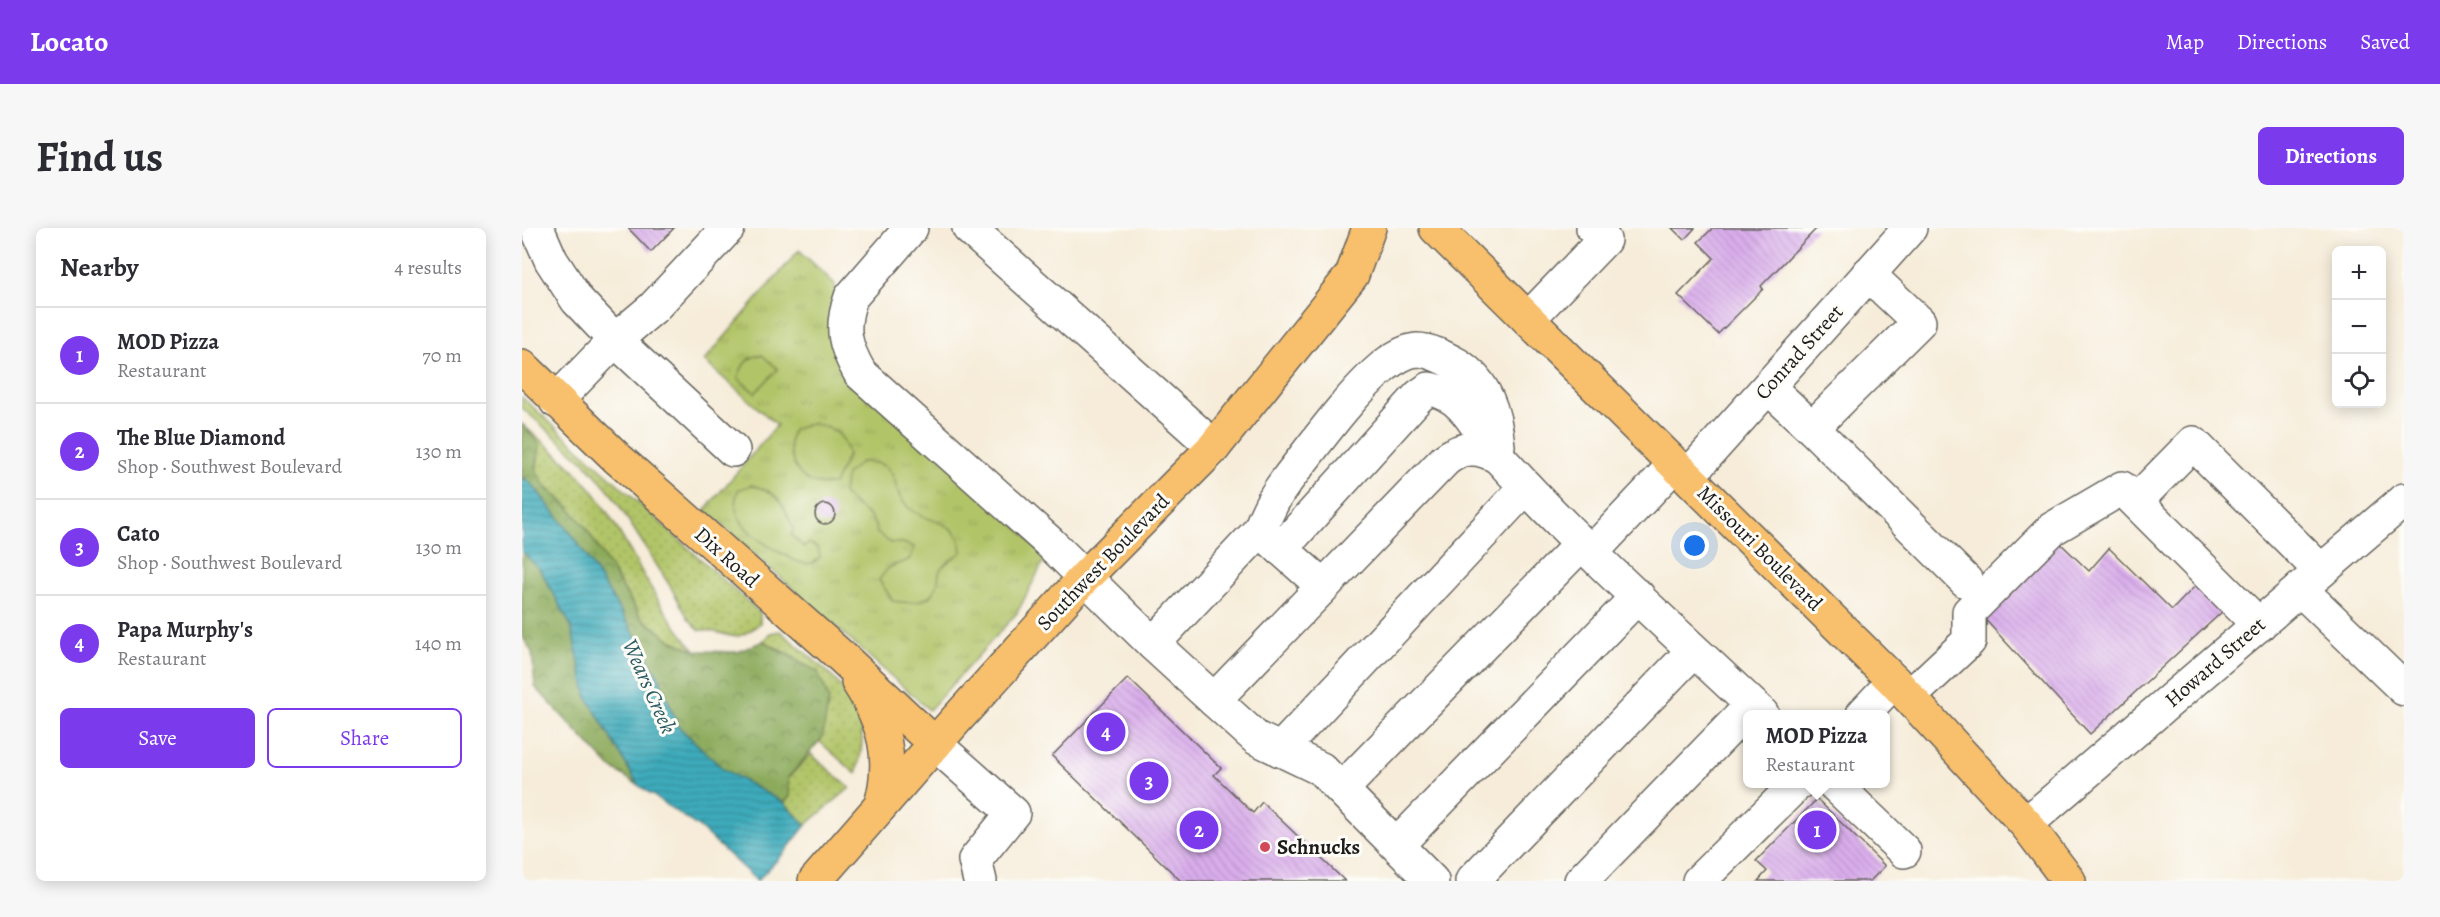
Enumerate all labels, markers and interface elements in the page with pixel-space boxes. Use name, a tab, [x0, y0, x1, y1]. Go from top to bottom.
text: Locato	[30, 23, 108, 61]
text: Map	[2166, 28, 2204, 56]
text: Directions	[2237, 28, 2327, 56]
text: Saved	[2360, 28, 2410, 56]
button: Directions	[2258, 127, 2404, 185]
text: Find us	[36, 128, 163, 185]
map controls	[2332, 246, 2386, 408]
button: +	[2332, 246, 2386, 300]
text: Nearby	[60, 250, 139, 285]
text: 4 results	[394, 254, 462, 281]
street label: Conrad Street	[1749, 298, 1849, 406]
button: −	[2332, 300, 2386, 354]
text: MOD Pizza	[117, 327, 219, 357]
text: 1	[76, 342, 83, 369]
text: 70 m	[422, 342, 462, 369]
button: locate	[2332, 354, 2386, 408]
text: Restaurant	[117, 357, 207, 384]
text: The Blue Diamond	[117, 423, 285, 453]
text: 2	[75, 438, 84, 465]
text: 130 m	[416, 438, 462, 465]
text: Shop · Southwest Boulevard	[117, 453, 342, 480]
street label: Missouri Boulevard	[1691, 479, 1829, 617]
street label: Southwest Boulevard	[1030, 487, 1176, 637]
text: Cato	[117, 519, 160, 549]
street label: Dix Road	[688, 520, 766, 594]
your location	[1680, 531, 1709, 560]
text: 3	[75, 534, 84, 561]
text: 130 m	[416, 534, 462, 561]
text: Shop · Southwest Boulevard	[117, 549, 342, 576]
street label: Howard Street	[2159, 610, 2271, 713]
text: Papa Murphy's	[117, 615, 253, 645]
text: 4	[75, 630, 84, 657]
text: 140 m	[415, 630, 462, 657]
water label: Wears Creek	[615, 634, 683, 739]
text: Restaurant	[117, 645, 207, 672]
button: Save	[60, 708, 255, 768]
button: Share	[267, 708, 462, 768]
pin: 4	[1086, 710, 1126, 754]
popup	[1743, 710, 1890, 788]
text: MOD Pizza	[1765, 721, 1868, 751]
text: Restaurant	[1765, 751, 1855, 778]
pin: 3	[1130, 758, 1168, 804]
pin: 2	[1180, 808, 1218, 852]
pin: 1	[1798, 808, 1836, 852]
place label: Schnucks	[1277, 833, 1360, 861]
marker: Schnucks	[1258, 840, 1272, 854]

